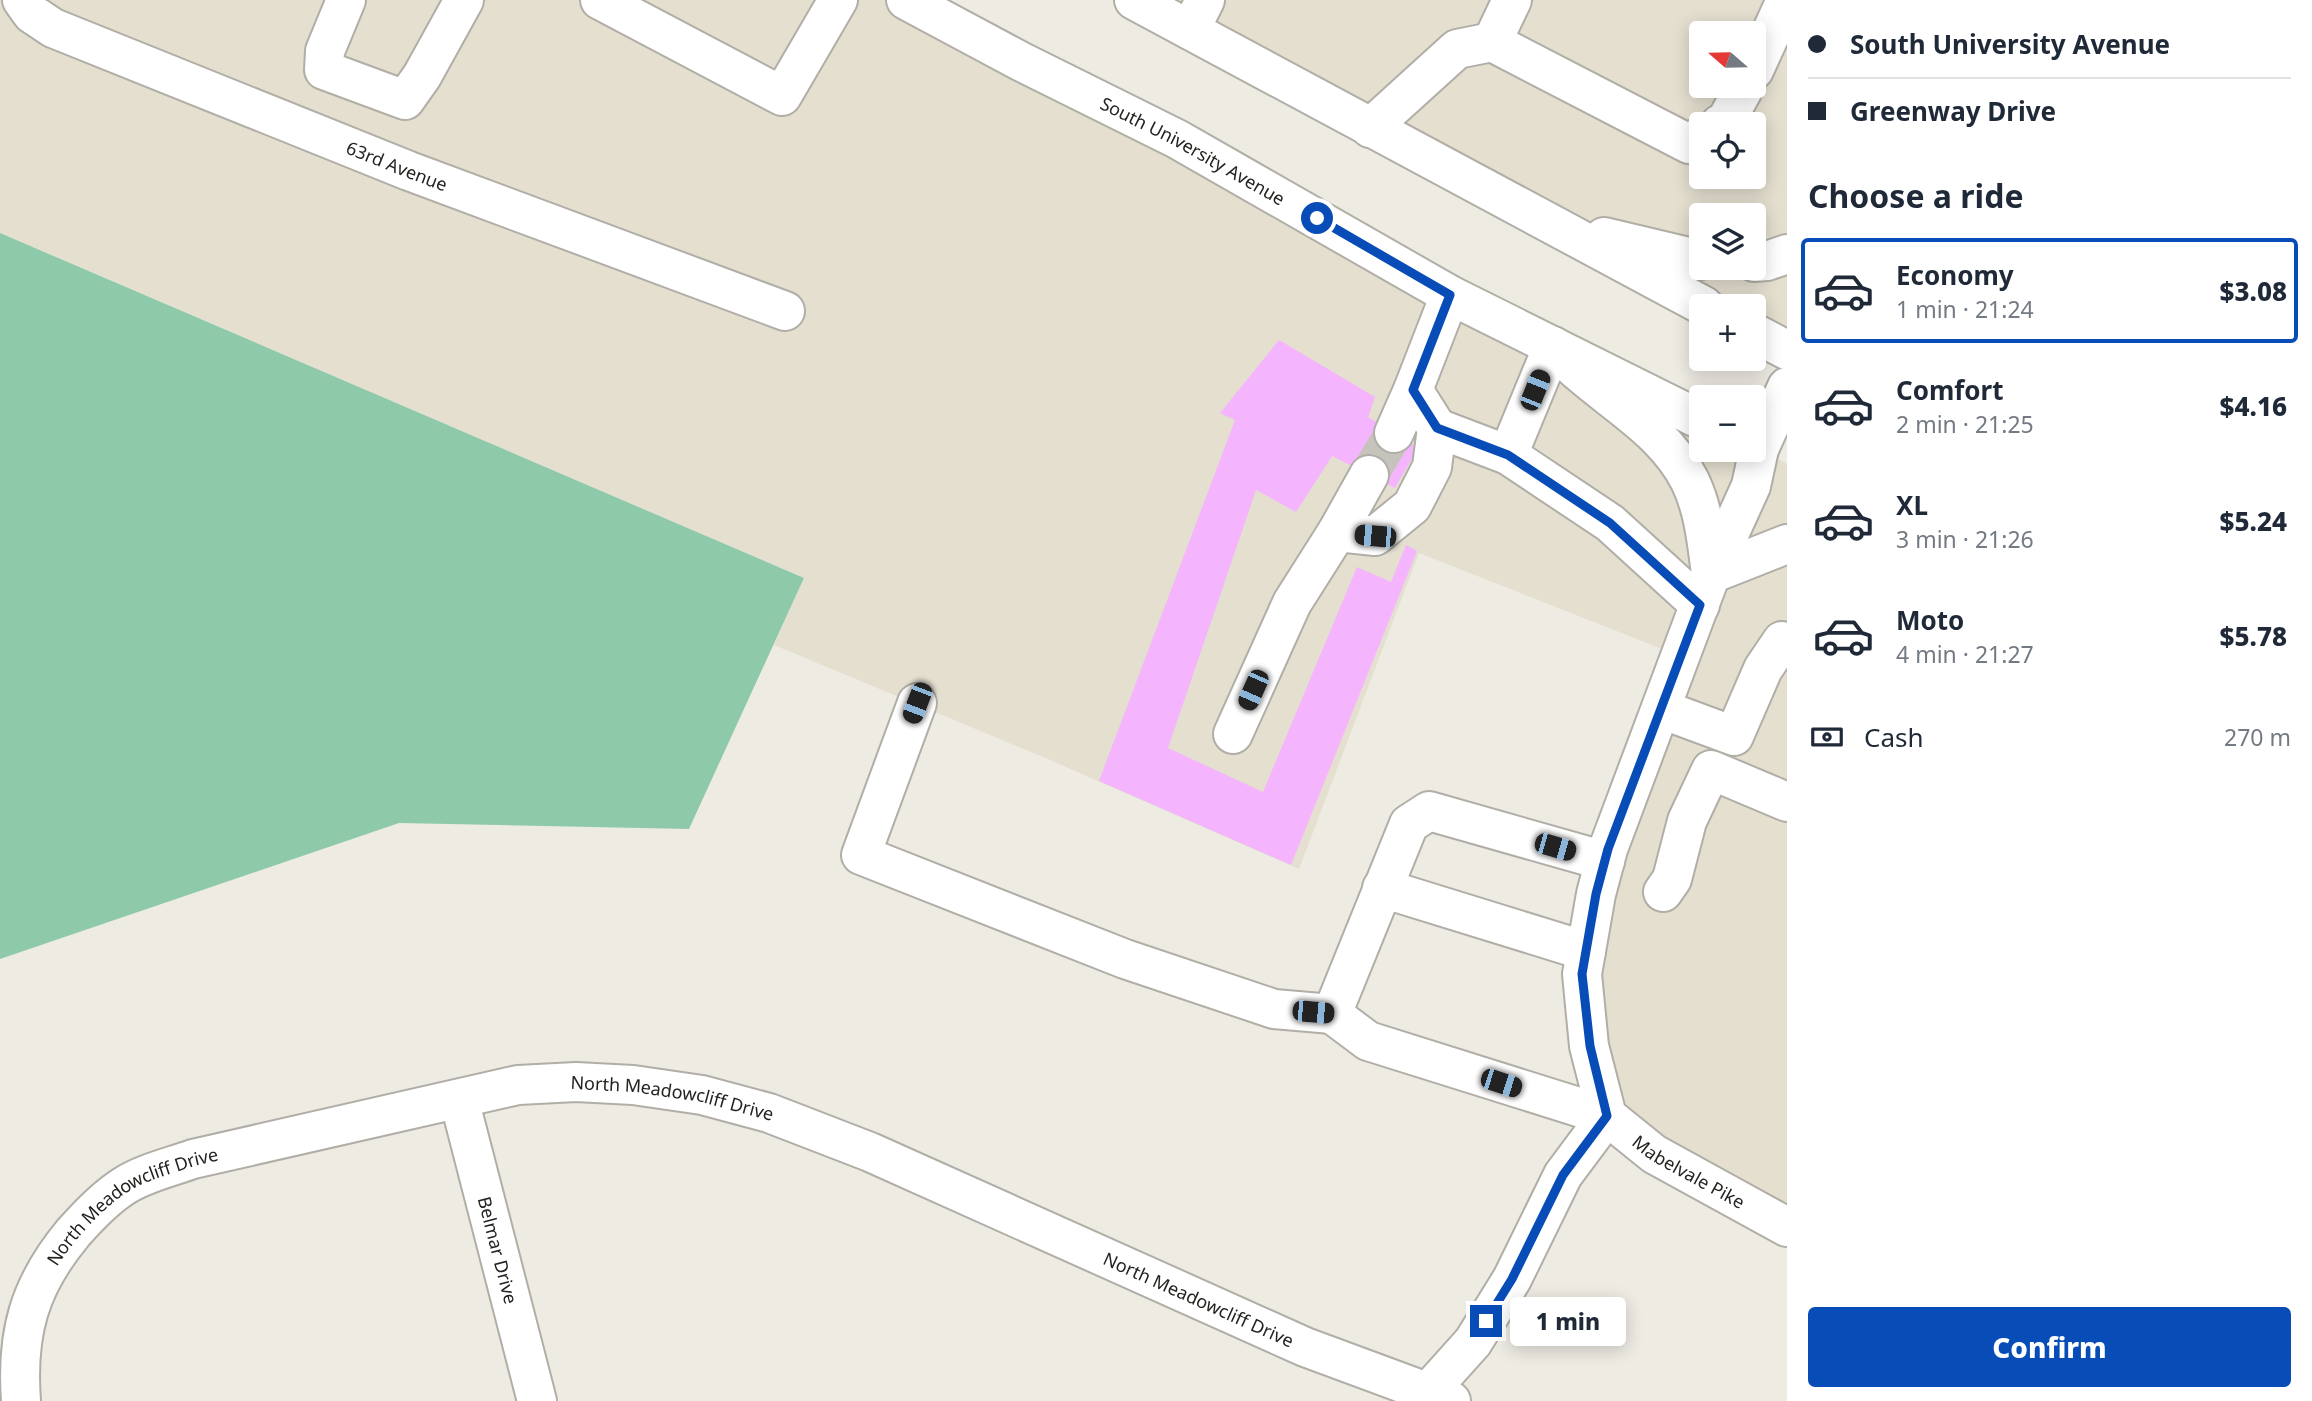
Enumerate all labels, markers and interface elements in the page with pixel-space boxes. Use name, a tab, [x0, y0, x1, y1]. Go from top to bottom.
north arrow	[1689, 21, 1766, 98]
map controls	[1689, 21, 1766, 462]
text: South University Avenue	[1850, 26, 2170, 62]
street label: South University Avenue	[1096, 91, 1290, 210]
text: Greenway Drive	[1850, 93, 2056, 129]
button: locate	[1689, 112, 1766, 189]
street label: 63rd Avenue	[343, 135, 451, 196]
text: Choose a ride	[1808, 174, 2024, 217]
route start	[1301, 202, 1333, 234]
button: layers	[1689, 203, 1766, 280]
text: Economy	[1896, 257, 2014, 293]
icon: car	[1812, 259, 1875, 322]
text: $3.08	[2220, 273, 2287, 309]
text: 1 min · 21:24	[1896, 293, 2034, 325]
button: +	[1689, 294, 1766, 371]
car	[1518, 367, 1553, 413]
text: Comfort	[1896, 372, 2004, 408]
icon: car	[1812, 374, 1875, 437]
button: −	[1689, 385, 1766, 462]
text: $4.16	[2220, 388, 2287, 424]
text: 2 min · 21:25	[1896, 408, 2034, 440]
text: XL	[1896, 487, 1928, 523]
icon: car	[1812, 489, 1875, 552]
text: $5.24	[2220, 503, 2287, 539]
text: 3 min · 21:26	[1896, 523, 2034, 555]
car	[1354, 524, 1397, 548]
text: Moto	[1896, 602, 1964, 638]
icon: car	[1812, 604, 1875, 667]
text: $5.78	[2220, 618, 2287, 654]
text: 4 min · 21:27	[1896, 638, 2034, 670]
car	[1235, 667, 1272, 713]
car	[900, 680, 935, 726]
icon: cash	[1808, 718, 1846, 756]
text: Cash	[1864, 719, 1924, 755]
text: 270 m	[2224, 721, 2291, 753]
car	[1532, 831, 1579, 863]
car	[1292, 1000, 1335, 1024]
car	[1478, 1067, 1525, 1099]
street label: North Meadowcliff Drive	[570, 1070, 777, 1126]
street label: Mabelvale Pike	[1628, 1129, 1749, 1214]
street label: North Meadowcliff Drive	[41, 1142, 220, 1270]
street label: Belmar Drive	[473, 1194, 523, 1306]
street label: North Meadowcliff Drive	[1100, 1246, 1298, 1352]
callout: 1 min	[1510, 1296, 1626, 1346]
route end	[1470, 1305, 1502, 1337]
text: 1 min	[1536, 1305, 1600, 1337]
button: Confirm	[1808, 1307, 2291, 1387]

